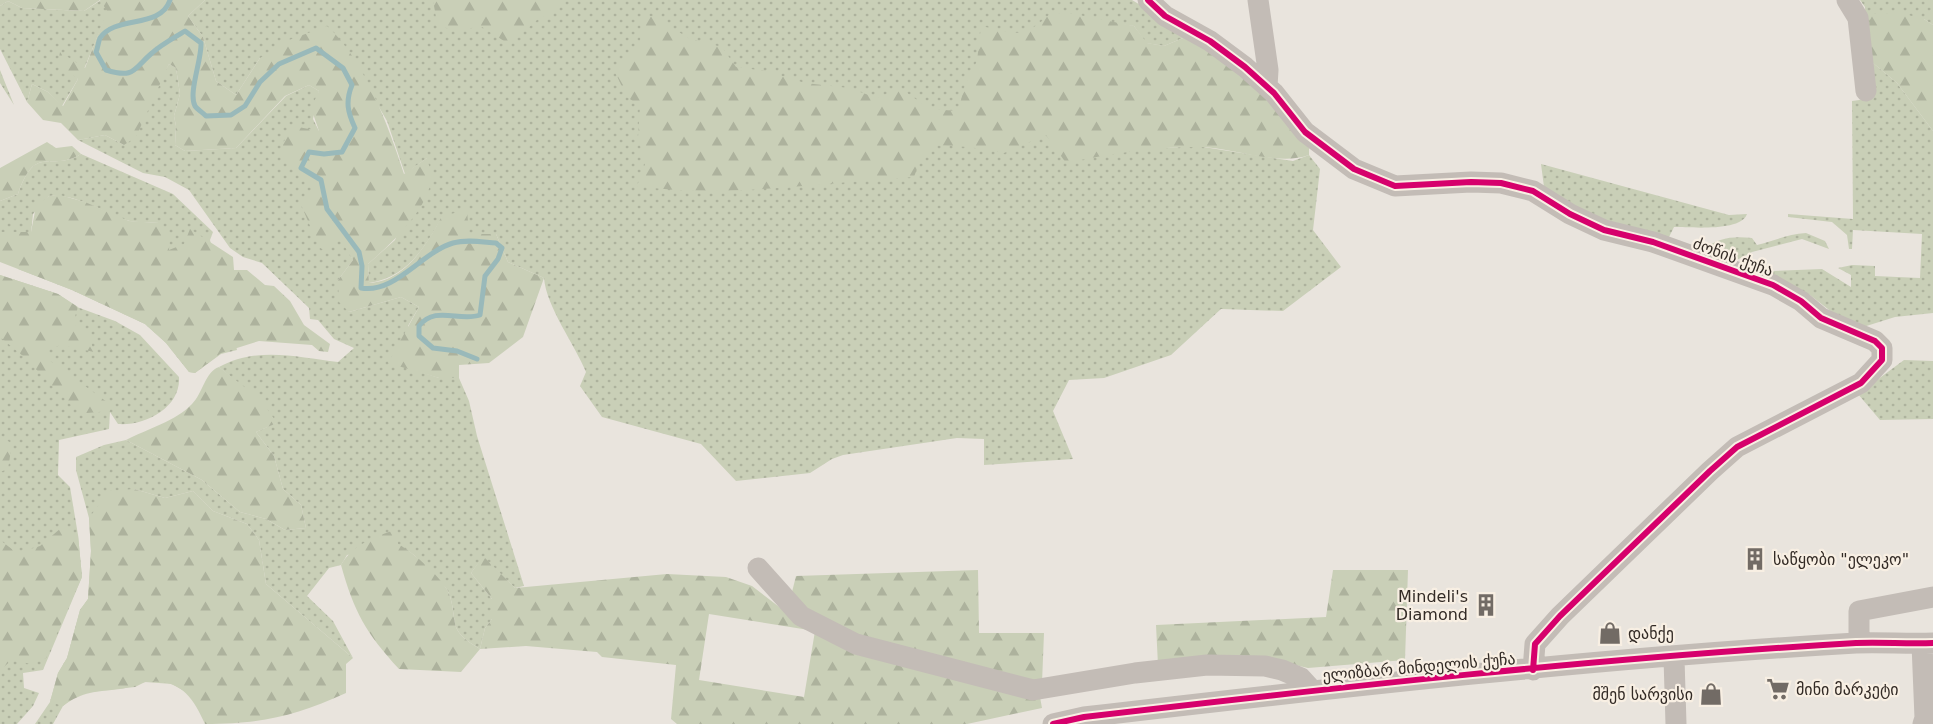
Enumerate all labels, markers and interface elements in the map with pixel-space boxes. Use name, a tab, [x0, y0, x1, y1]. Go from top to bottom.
street label: ძოწის ქუჩა	[1690, 234, 1776, 280]
building icon: საწყობი "ელეკო"	[1742, 546, 1768, 572]
place label: საწყობი "ელეკო"	[1773, 550, 1909, 569]
place label: Mindeli's Diamond	[1396, 587, 1468, 624]
building icon: Mindeli's Diamond	[1473, 592, 1499, 618]
shop icon: დანქე	[1597, 620, 1623, 646]
place label: დანქე	[1628, 624, 1674, 643]
street label: ელიზბარ მინდელის ქუჩა	[1322, 649, 1516, 685]
supermarket icon: მინი მარკეტი	[1765, 676, 1791, 702]
place label: მინი მარკეტი	[1796, 680, 1899, 699]
shop icon: მშენ სარვისი	[1698, 681, 1724, 707]
place label: მშენ სარვისი	[1592, 685, 1693, 704]

